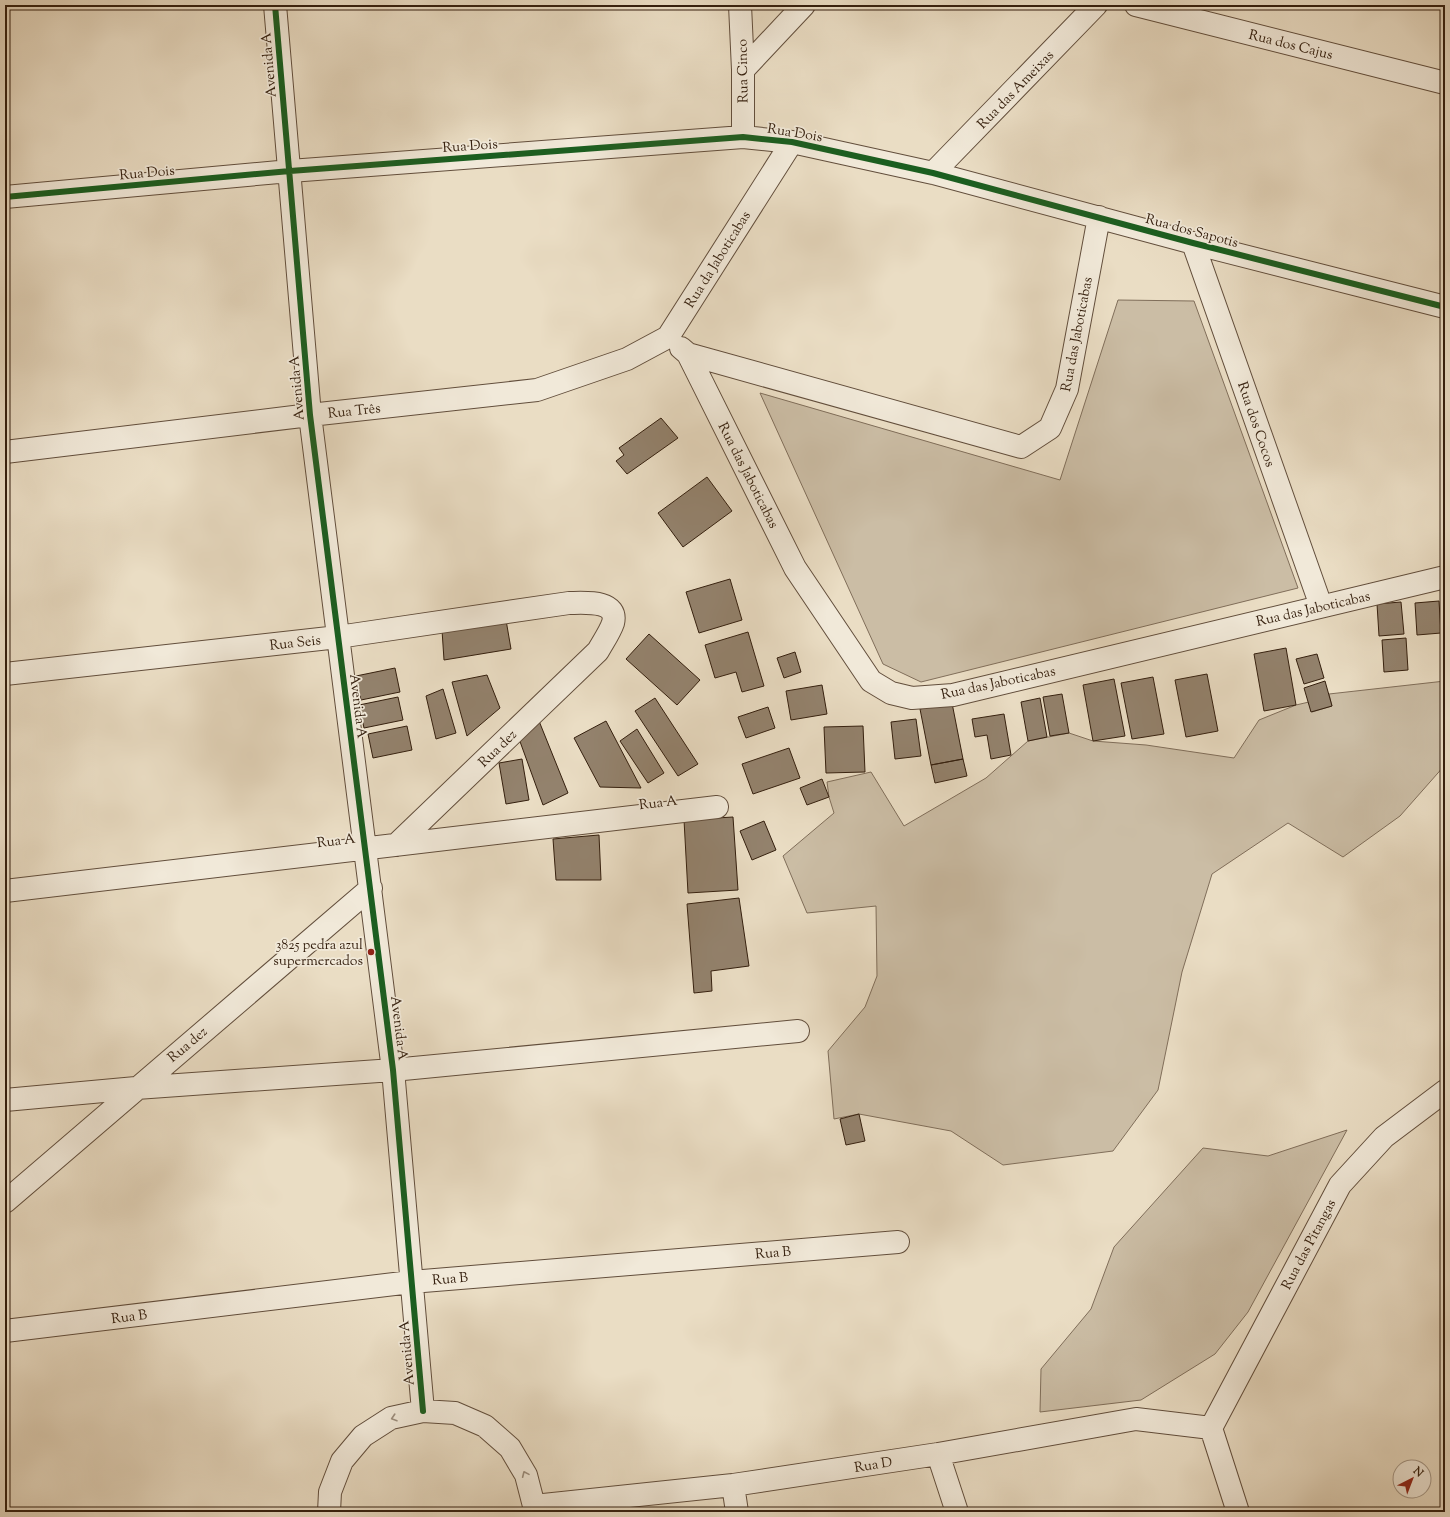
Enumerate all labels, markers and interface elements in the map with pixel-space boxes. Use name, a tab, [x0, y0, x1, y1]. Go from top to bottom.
street label: Rua dos Cajus	[1246, 26, 1335, 66]
street label: Avenida A	[257, 31, 283, 98]
street label: Rua Cinco	[733, 38, 755, 103]
street label: Rua das Ameixas	[973, 46, 1059, 134]
street label: Rua Dois	[766, 120, 824, 148]
street label: Rua Dois	[442, 135, 498, 159]
street label: Rua Dois	[119, 162, 176, 186]
street label: Rua da Jaboticabas	[681, 208, 757, 312]
street label: Rua dos Sapotis	[1143, 210, 1240, 254]
street label: Rua das Jaboticabas	[1057, 275, 1099, 394]
street label: Avenida A	[285, 354, 311, 421]
street label: Rua dos Cocos	[1231, 379, 1279, 470]
street label: Rua Três	[327, 399, 382, 425]
street label: Rua das Jaboticabas	[712, 419, 783, 532]
street label: Rua das Jaboticabas	[1254, 587, 1372, 633]
street label: Rua Seis	[269, 631, 322, 657]
street label: Rua das Jaboticabas	[939, 662, 1058, 706]
street label: Avenida A	[343, 673, 371, 740]
street label: Rua dez	[475, 726, 522, 773]
street label: Rua A	[638, 792, 679, 816]
street label: Rua A	[316, 830, 357, 854]
place label: 3825 pedra azul supermercados	[273, 936, 363, 972]
marker: 3825 pedra azul supermercados	[366, 947, 376, 957]
street label: Avenida A	[384, 995, 412, 1062]
street label: Rua dez	[164, 1023, 213, 1068]
street label: Rua das Pitangas	[1278, 1196, 1342, 1294]
street label: Rua B	[754, 1242, 792, 1266]
street label: Rua B	[431, 1268, 469, 1292]
street label: Rua B	[110, 1306, 148, 1330]
street label: Avenida A	[395, 1319, 421, 1386]
one-way arrow	[391, 1413, 398, 1422]
street label: Rua D	[853, 1453, 894, 1479]
north arrow	[1392, 1459, 1432, 1499]
text: N	[1409, 1463, 1427, 1481]
one-way arrow	[522, 1471, 530, 1479]

